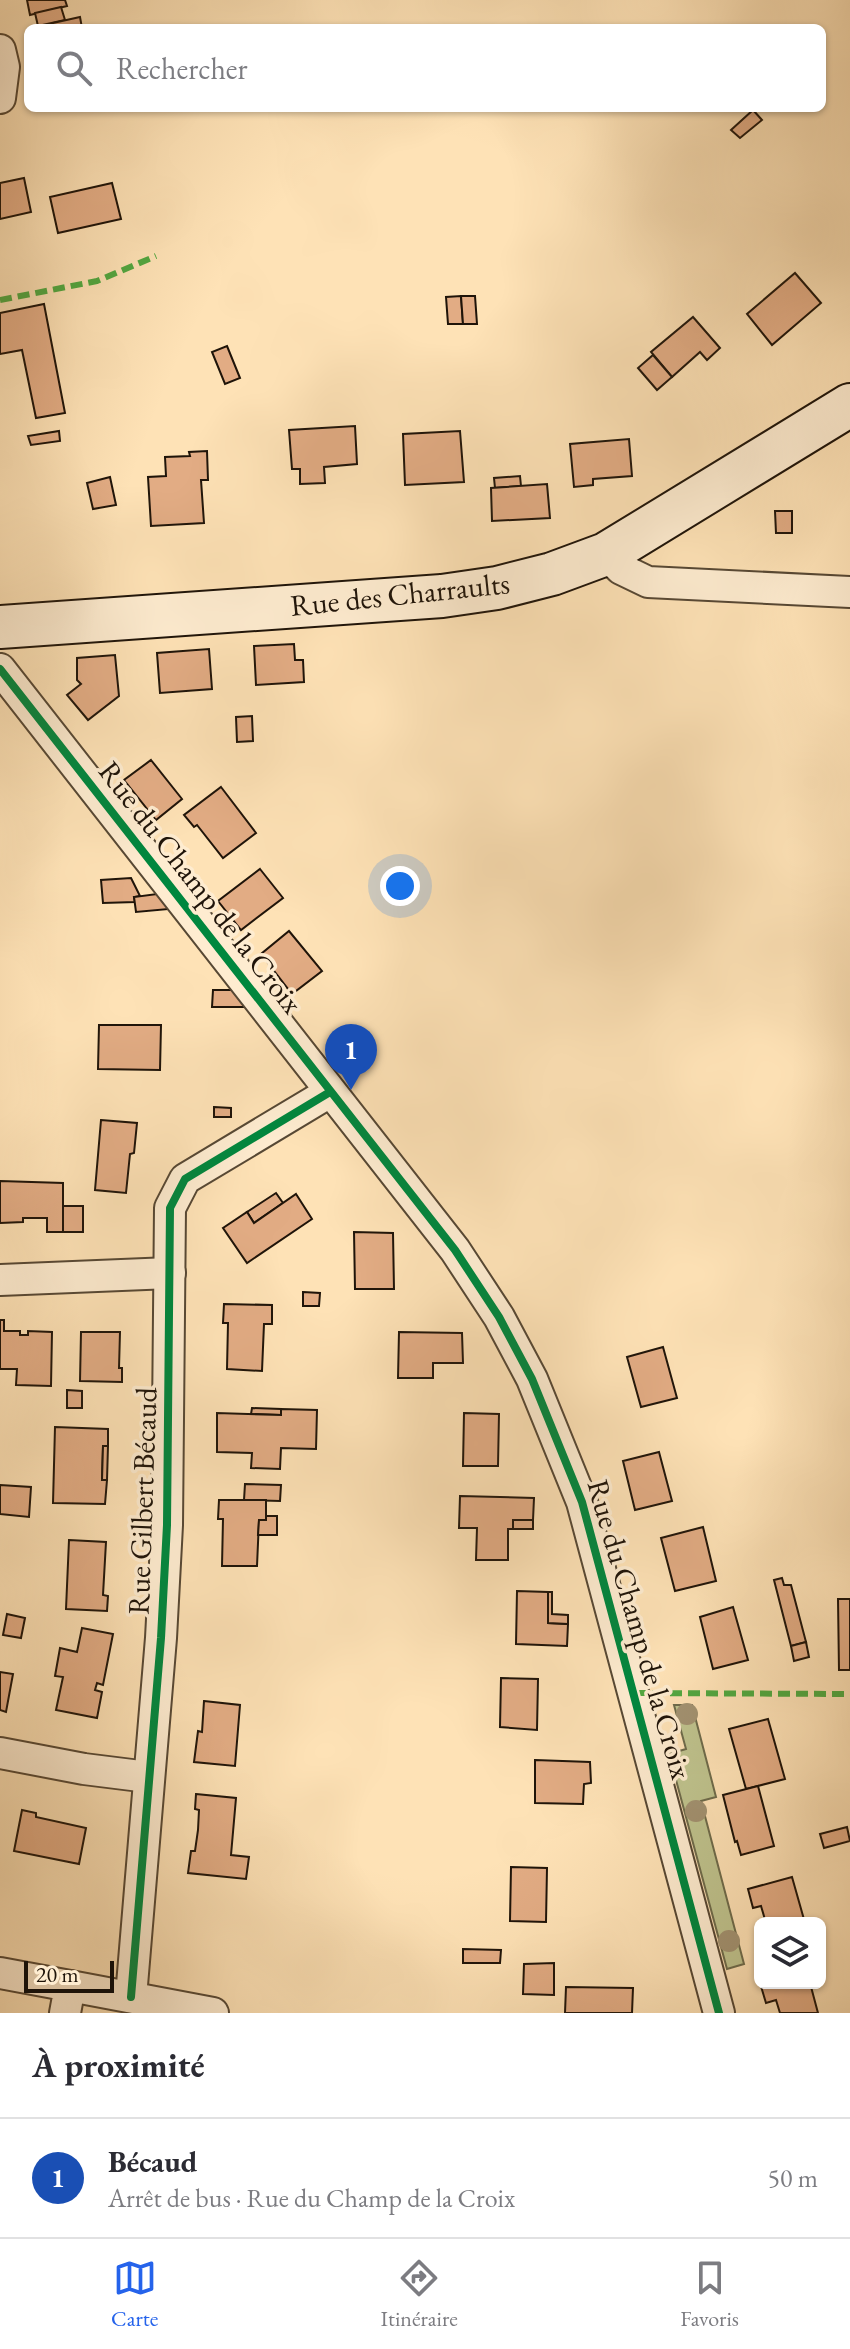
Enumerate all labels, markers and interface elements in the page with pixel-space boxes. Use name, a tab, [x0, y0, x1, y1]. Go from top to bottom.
search box	[24, 24, 826, 112]
icon: search	[52, 46, 96, 90]
text: Rechercher	[116, 49, 248, 88]
street label: Rue des Charraults	[288, 563, 512, 625]
street label: Rue du Champ de la Croix	[90, 753, 312, 1021]
your location	[380, 866, 420, 906]
pin: 1	[325, 1024, 377, 1090]
street label: Rue Gilbert Bécaud	[119, 1386, 165, 1615]
street label: Rue du Champ de la Croix	[579, 1475, 701, 1783]
map controls	[754, 1917, 826, 1989]
button: layers	[754, 1917, 826, 1989]
scale bar	[24, 1957, 114, 1993]
text: 20 m	[36, 1960, 79, 1989]
text: À proximité	[32, 2043, 205, 2087]
text: Bécaud	[108, 2142, 197, 2181]
text: 1	[51, 2161, 65, 2195]
text: 50 m	[768, 2161, 818, 2195]
text: Arrêt de bus · Rue du Champ de la Croix	[108, 2181, 515, 2215]
tab: Carte	[111, 2256, 158, 2333]
tab: Itinéraire	[381, 2256, 458, 2333]
tab: Favoris	[680, 2256, 739, 2333]

